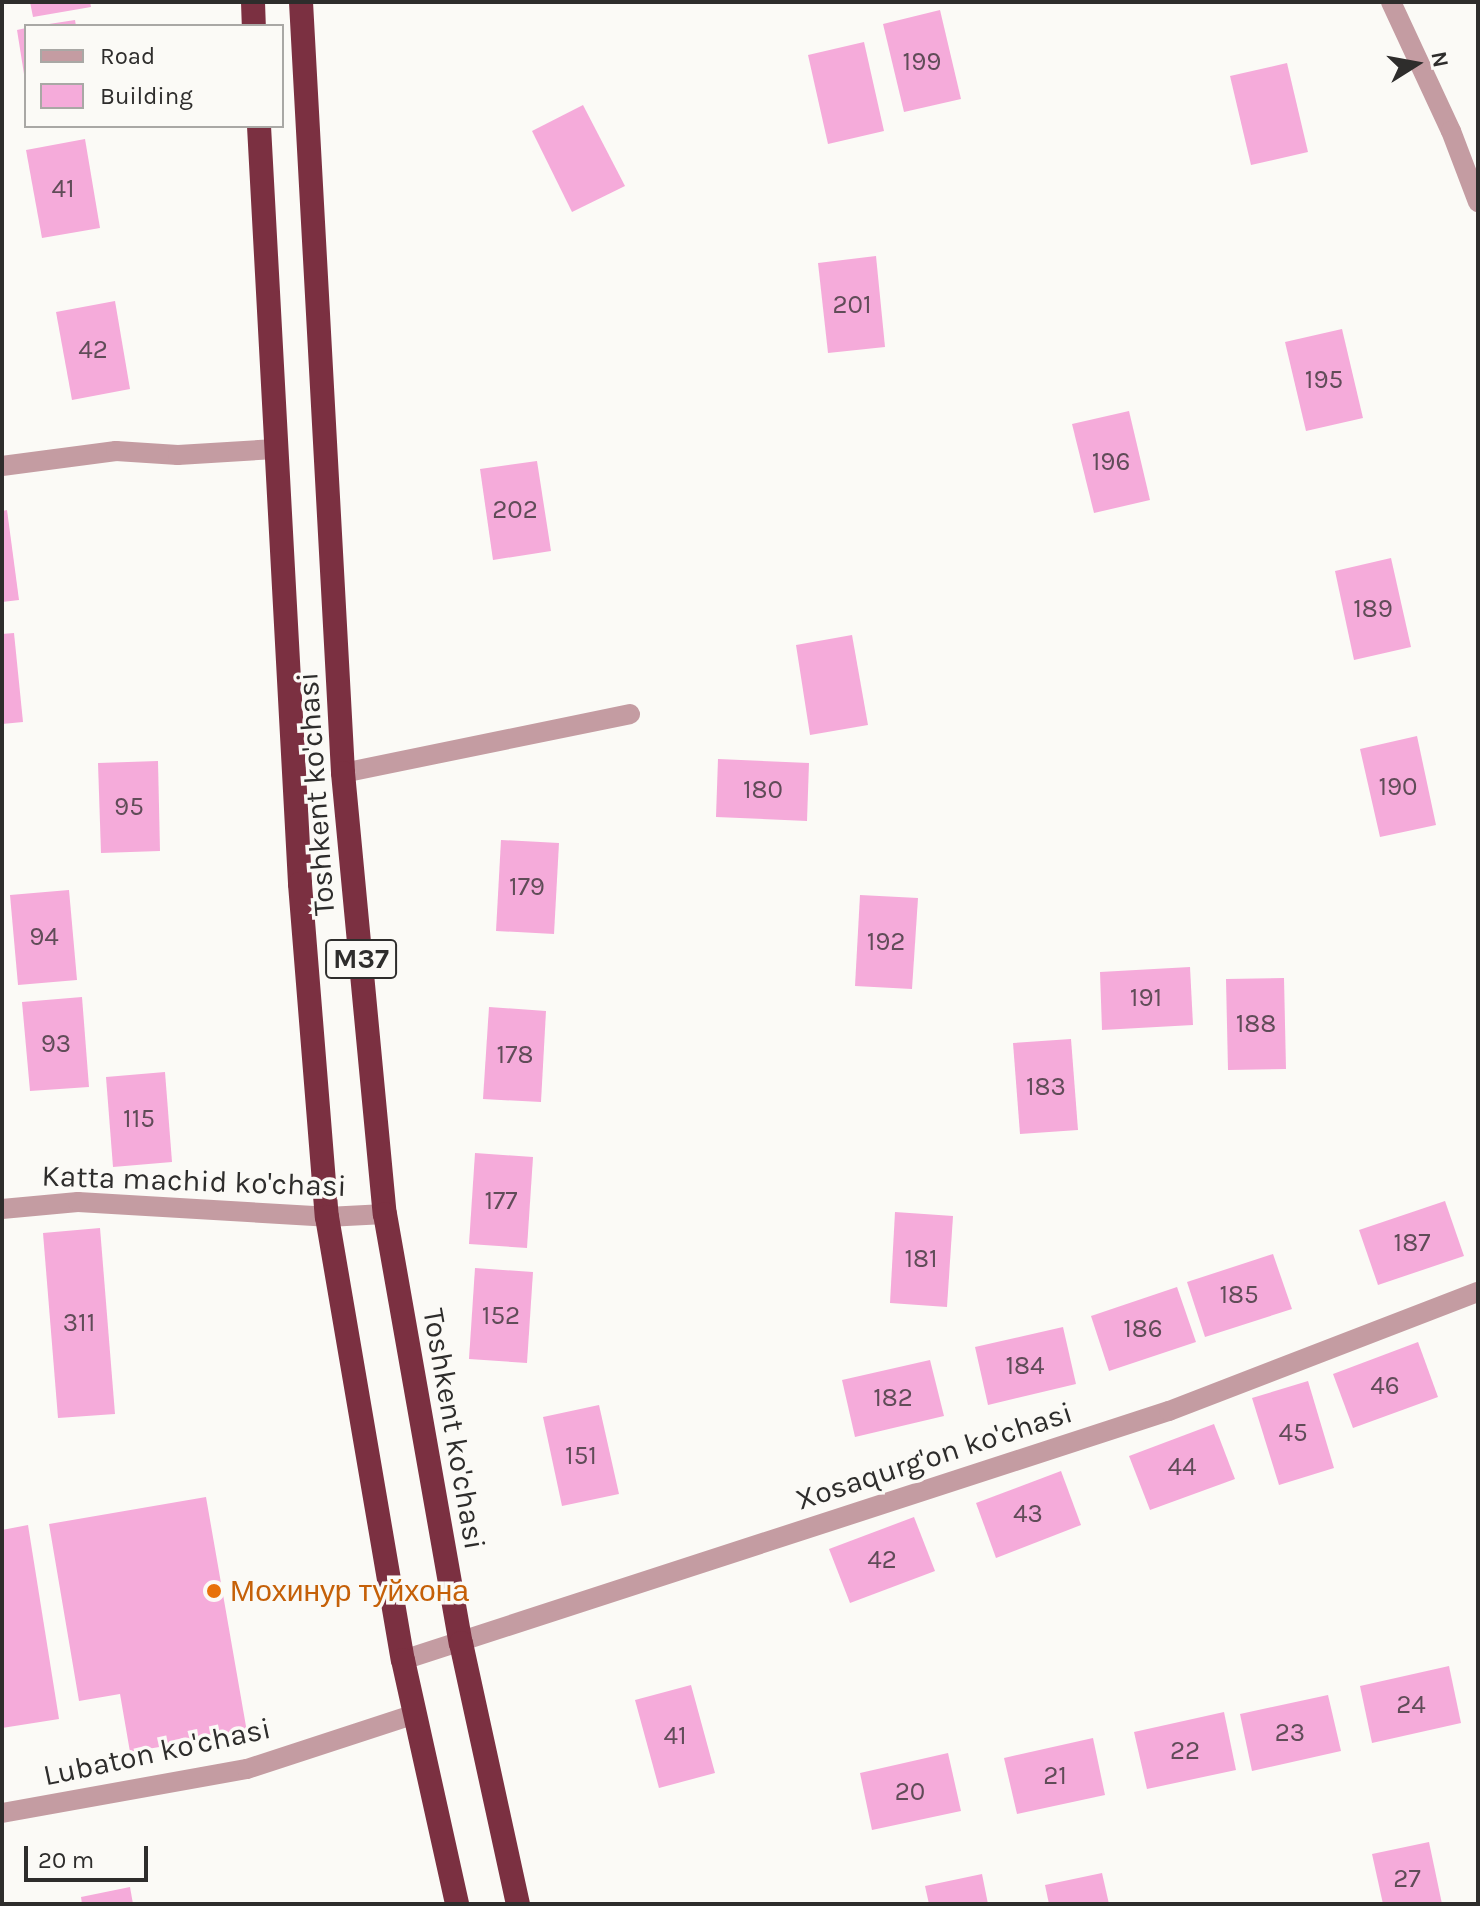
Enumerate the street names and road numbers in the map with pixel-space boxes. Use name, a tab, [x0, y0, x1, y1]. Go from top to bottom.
street label: Toshkent ko'chasi	[290, 671, 342, 917]
road number: M37	[325, 935, 397, 983]
street label: Katta machid ko'chasi	[41, 1158, 347, 1204]
street label: Toshkent ko'chasi	[415, 1306, 493, 1552]
street label: Xosaqurg'on ko'chasi	[791, 1394, 1077, 1518]
street label: Lubaton ko'chasi	[40, 1710, 274, 1794]

